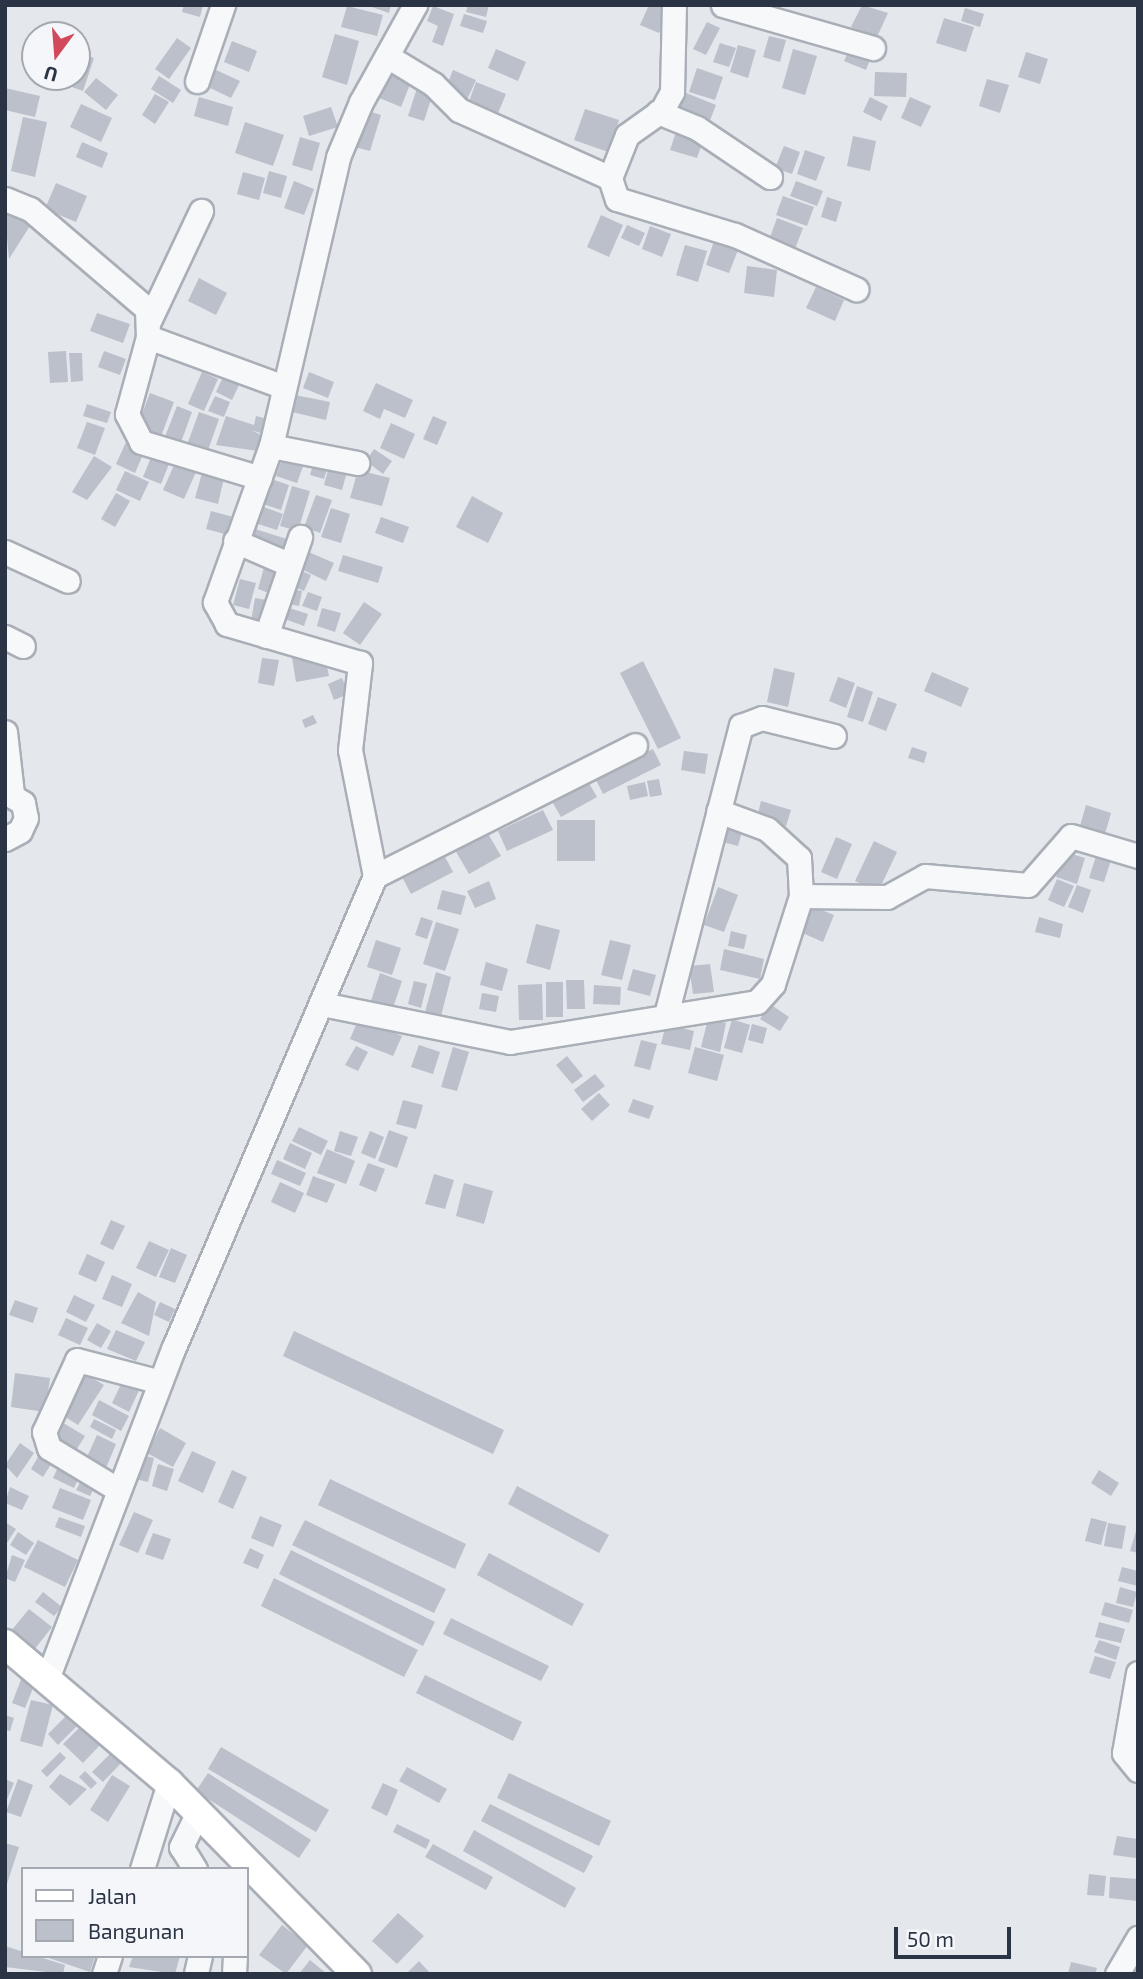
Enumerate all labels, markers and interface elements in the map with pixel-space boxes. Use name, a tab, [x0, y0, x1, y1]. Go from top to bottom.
north arrow	[21, 21, 91, 91]
text: U	[41, 62, 60, 88]
legend	[21, 1867, 248, 1958]
text: Jalan	[88, 1883, 137, 1908]
scale bar	[898, 1912, 1015, 1956]
text: Bangunan	[88, 1918, 184, 1943]
text: 50 m	[907, 1926, 954, 1951]

